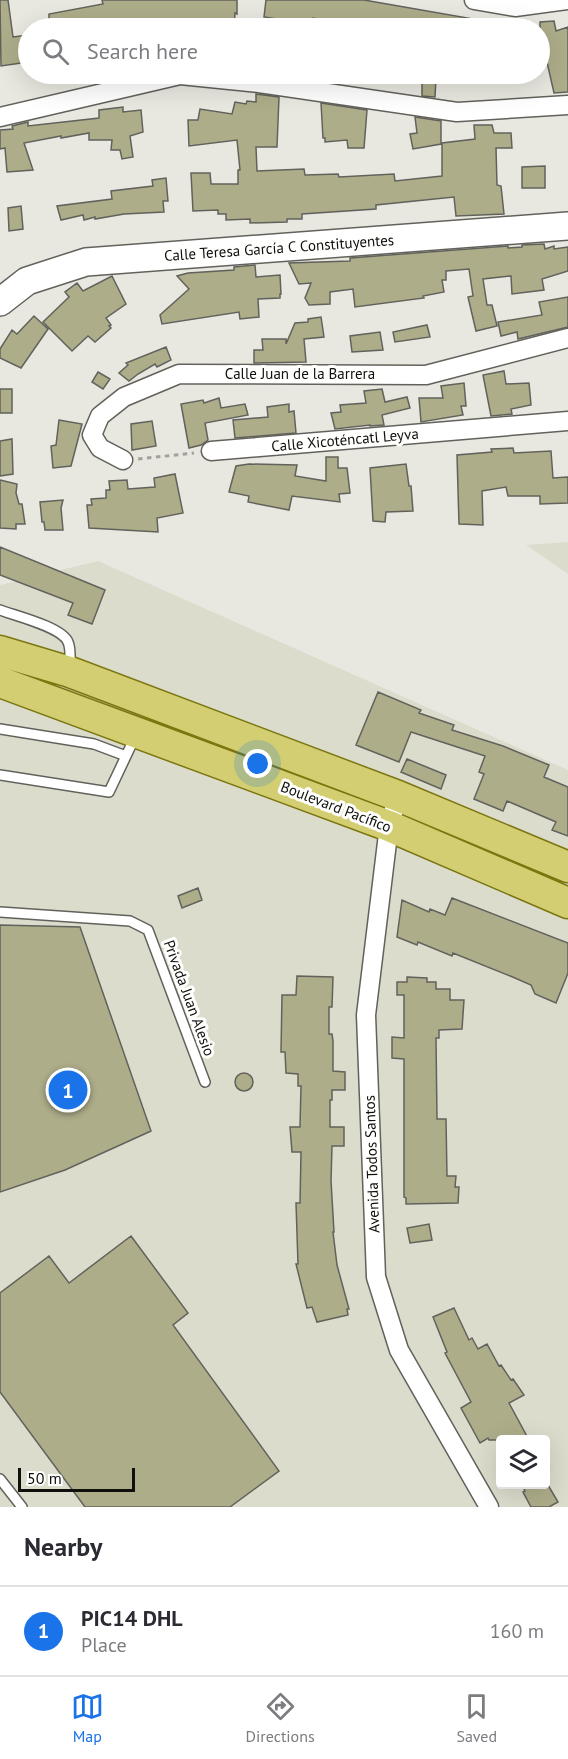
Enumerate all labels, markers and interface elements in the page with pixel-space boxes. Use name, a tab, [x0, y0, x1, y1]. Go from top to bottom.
search box	[18, 18, 550, 84]
icon: search	[39, 35, 72, 68]
text: Search here	[87, 37, 198, 65]
street label: Calle Teresa García C Constituyentes	[163, 230, 395, 265]
street label: Calle Juan de la Barrera	[225, 364, 375, 383]
street label: Calle Xicoténcatl Leyva	[271, 424, 419, 455]
your location	[243, 749, 272, 778]
street label: Boulevard Pacífico	[278, 777, 394, 836]
street label: Privada Juan Alesio	[160, 937, 219, 1058]
pin: 1	[48, 1068, 88, 1112]
street label: Avenida Todos Santos	[360, 1095, 383, 1233]
map controls	[496, 1435, 550, 1489]
button: layers	[496, 1435, 550, 1489]
scale bar	[18, 1465, 135, 1492]
text: 50 m	[27, 1468, 62, 1488]
text: Nearby	[24, 1530, 102, 1563]
text: PIC14 DHL	[81, 1604, 183, 1632]
text: 1	[38, 1618, 49, 1644]
text: 160 m	[490, 1618, 544, 1644]
text: Place	[81, 1632, 127, 1658]
tab: Map	[71, 1690, 104, 1746]
tab: Directions	[246, 1690, 315, 1746]
tab: Saved	[456, 1690, 497, 1746]

